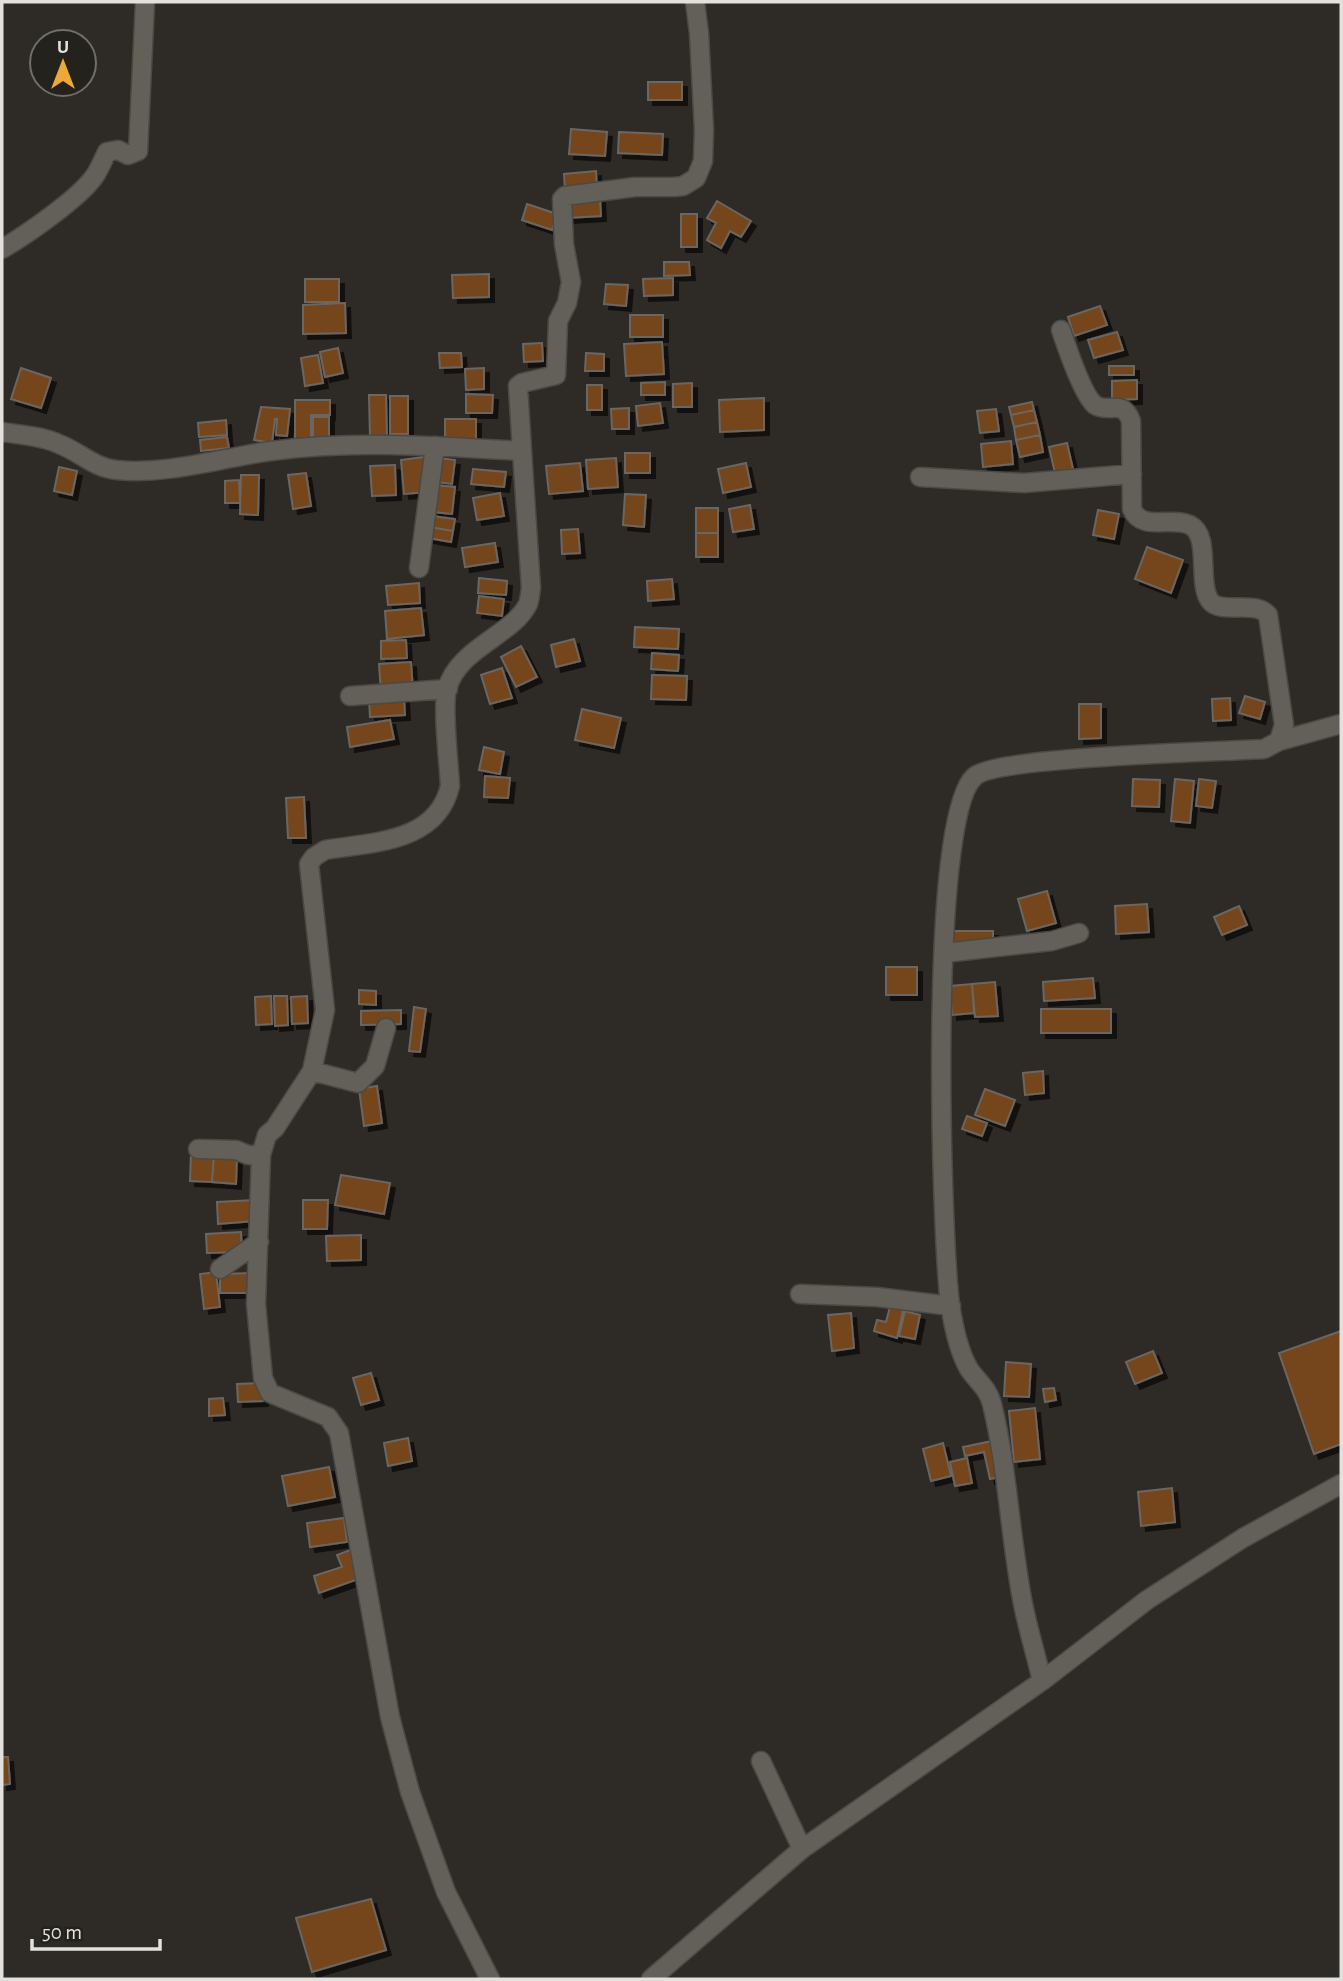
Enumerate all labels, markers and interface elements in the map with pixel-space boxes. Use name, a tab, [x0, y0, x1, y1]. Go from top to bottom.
north arrow	[28, 28, 98, 98]
text: U	[57, 38, 69, 57]
scale bar	[32, 1908, 159, 1952]
text: 50 m	[42, 1922, 82, 1943]

